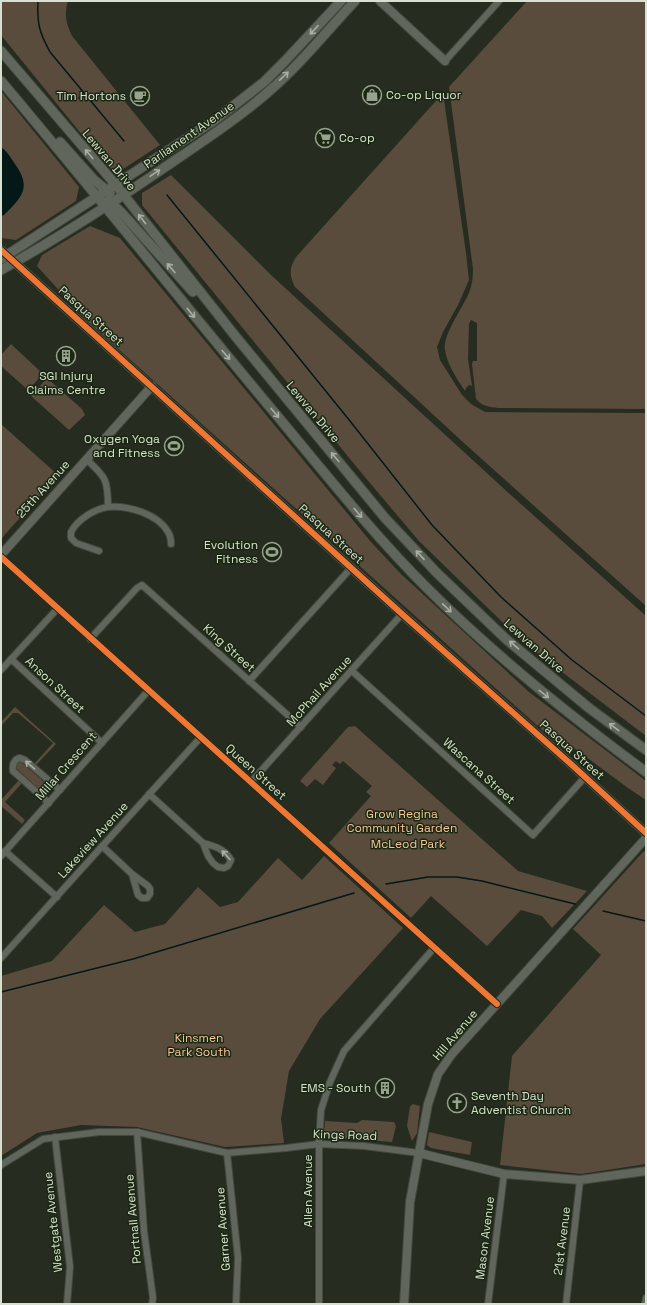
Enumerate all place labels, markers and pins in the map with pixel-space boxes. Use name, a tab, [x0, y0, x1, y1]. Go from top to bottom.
shop icon: Co-op Liquor	[361, 84, 383, 106]
cafe icon: Tim Hortons	[129, 85, 151, 107]
place label: Co-op Liquor	[386, 87, 462, 103]
place label: Tim Hortons	[56, 88, 126, 104]
supermarket icon: Co-op	[314, 127, 336, 149]
place label: Co-op	[339, 130, 375, 146]
building icon: SGI Injury Claims Centre	[55, 345, 77, 367]
place label: SGI Injury Claims Centre	[26, 368, 106, 398]
place label: Oxygen Yoga and Fitness	[84, 431, 160, 461]
sports icon: Oxygen Yoga and Fitness	[163, 435, 185, 457]
place label: Evolution Fitness	[204, 537, 258, 567]
sports icon: Evolution Fitness	[261, 541, 283, 563]
building icon: EMS - South	[374, 1077, 396, 1099]
place label: EMS - South	[301, 1080, 371, 1096]
place label: Seventh Day Adventist Church	[471, 1088, 571, 1118]
church icon: Seventh Day Adventist Church	[446, 1092, 468, 1114]

